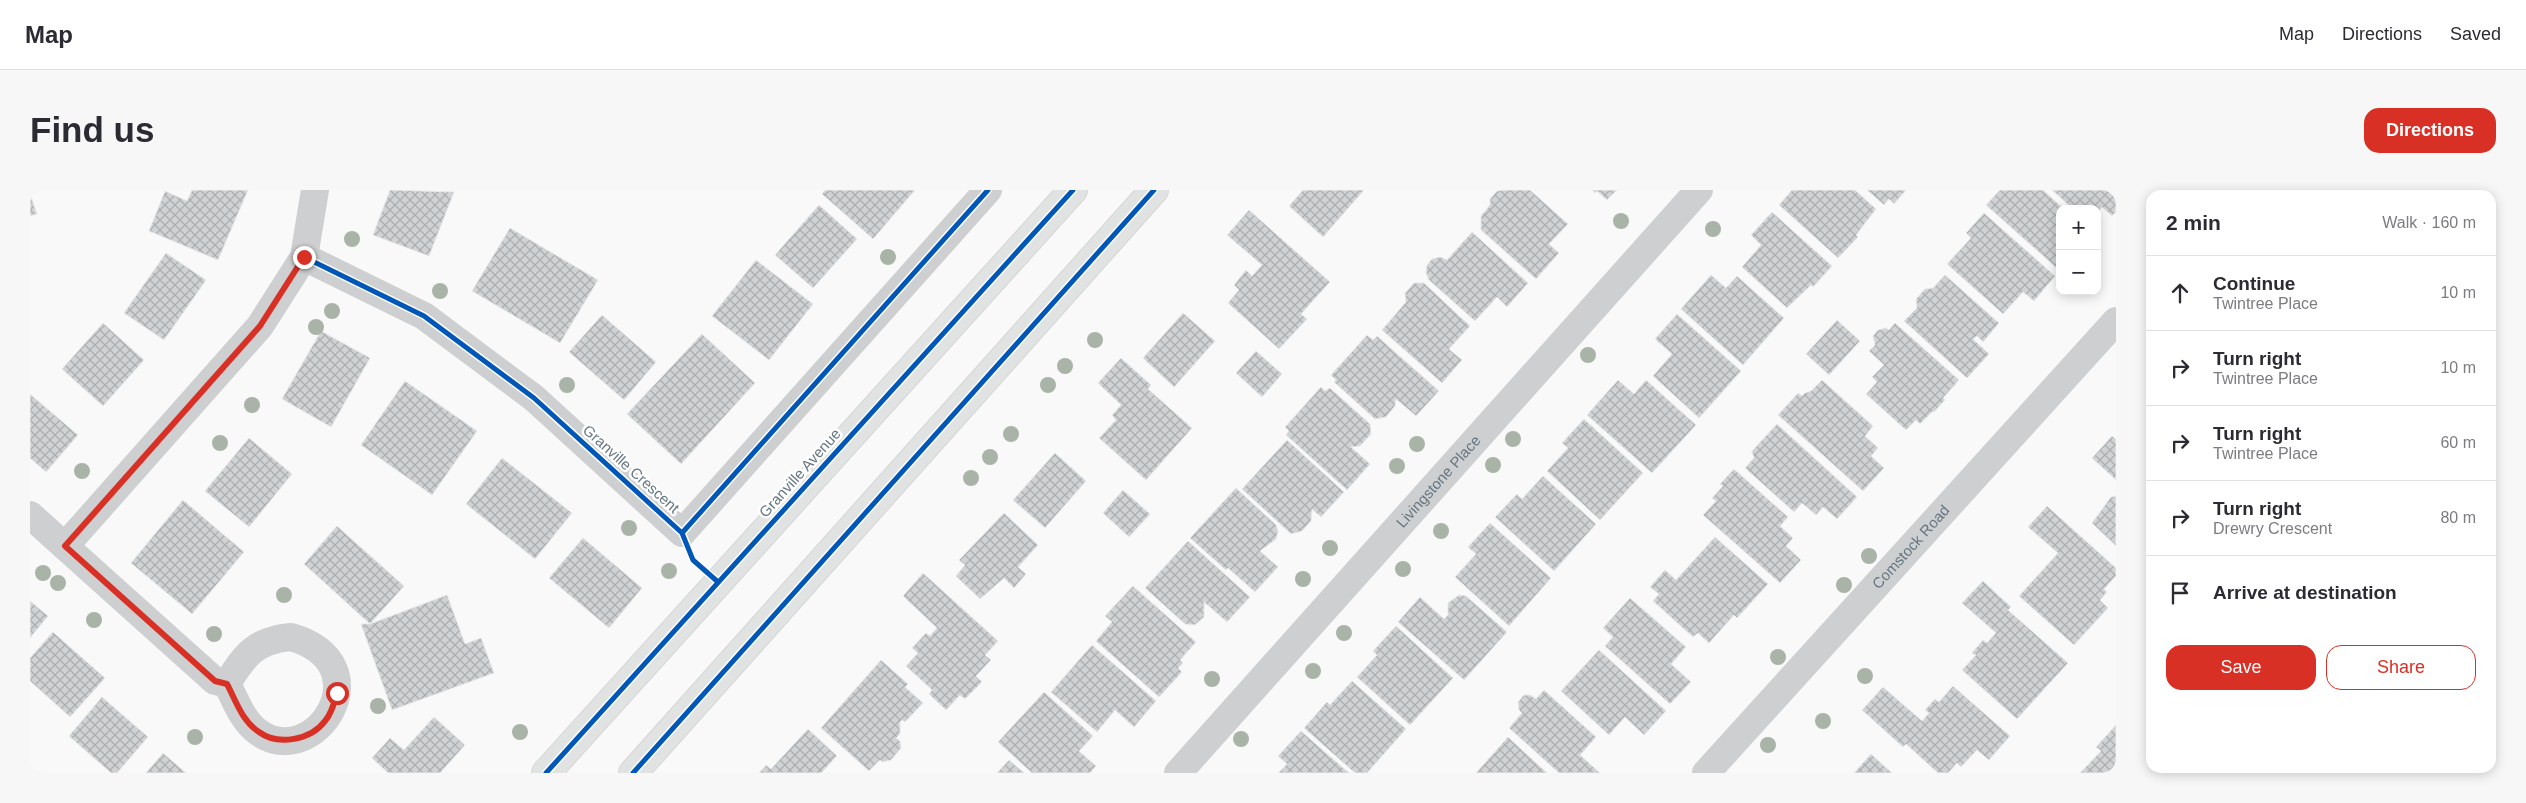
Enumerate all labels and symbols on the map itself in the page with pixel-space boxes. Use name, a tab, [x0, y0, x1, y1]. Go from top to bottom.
route end	[293, 246, 316, 269]
street label: Granville Crescent	[580, 421, 683, 517]
street label: Granville Avenue	[755, 425, 844, 520]
street label: Livingstone Place	[1393, 432, 1484, 531]
street label: Comstock Road	[1868, 502, 1953, 592]
route start	[326, 682, 349, 705]

